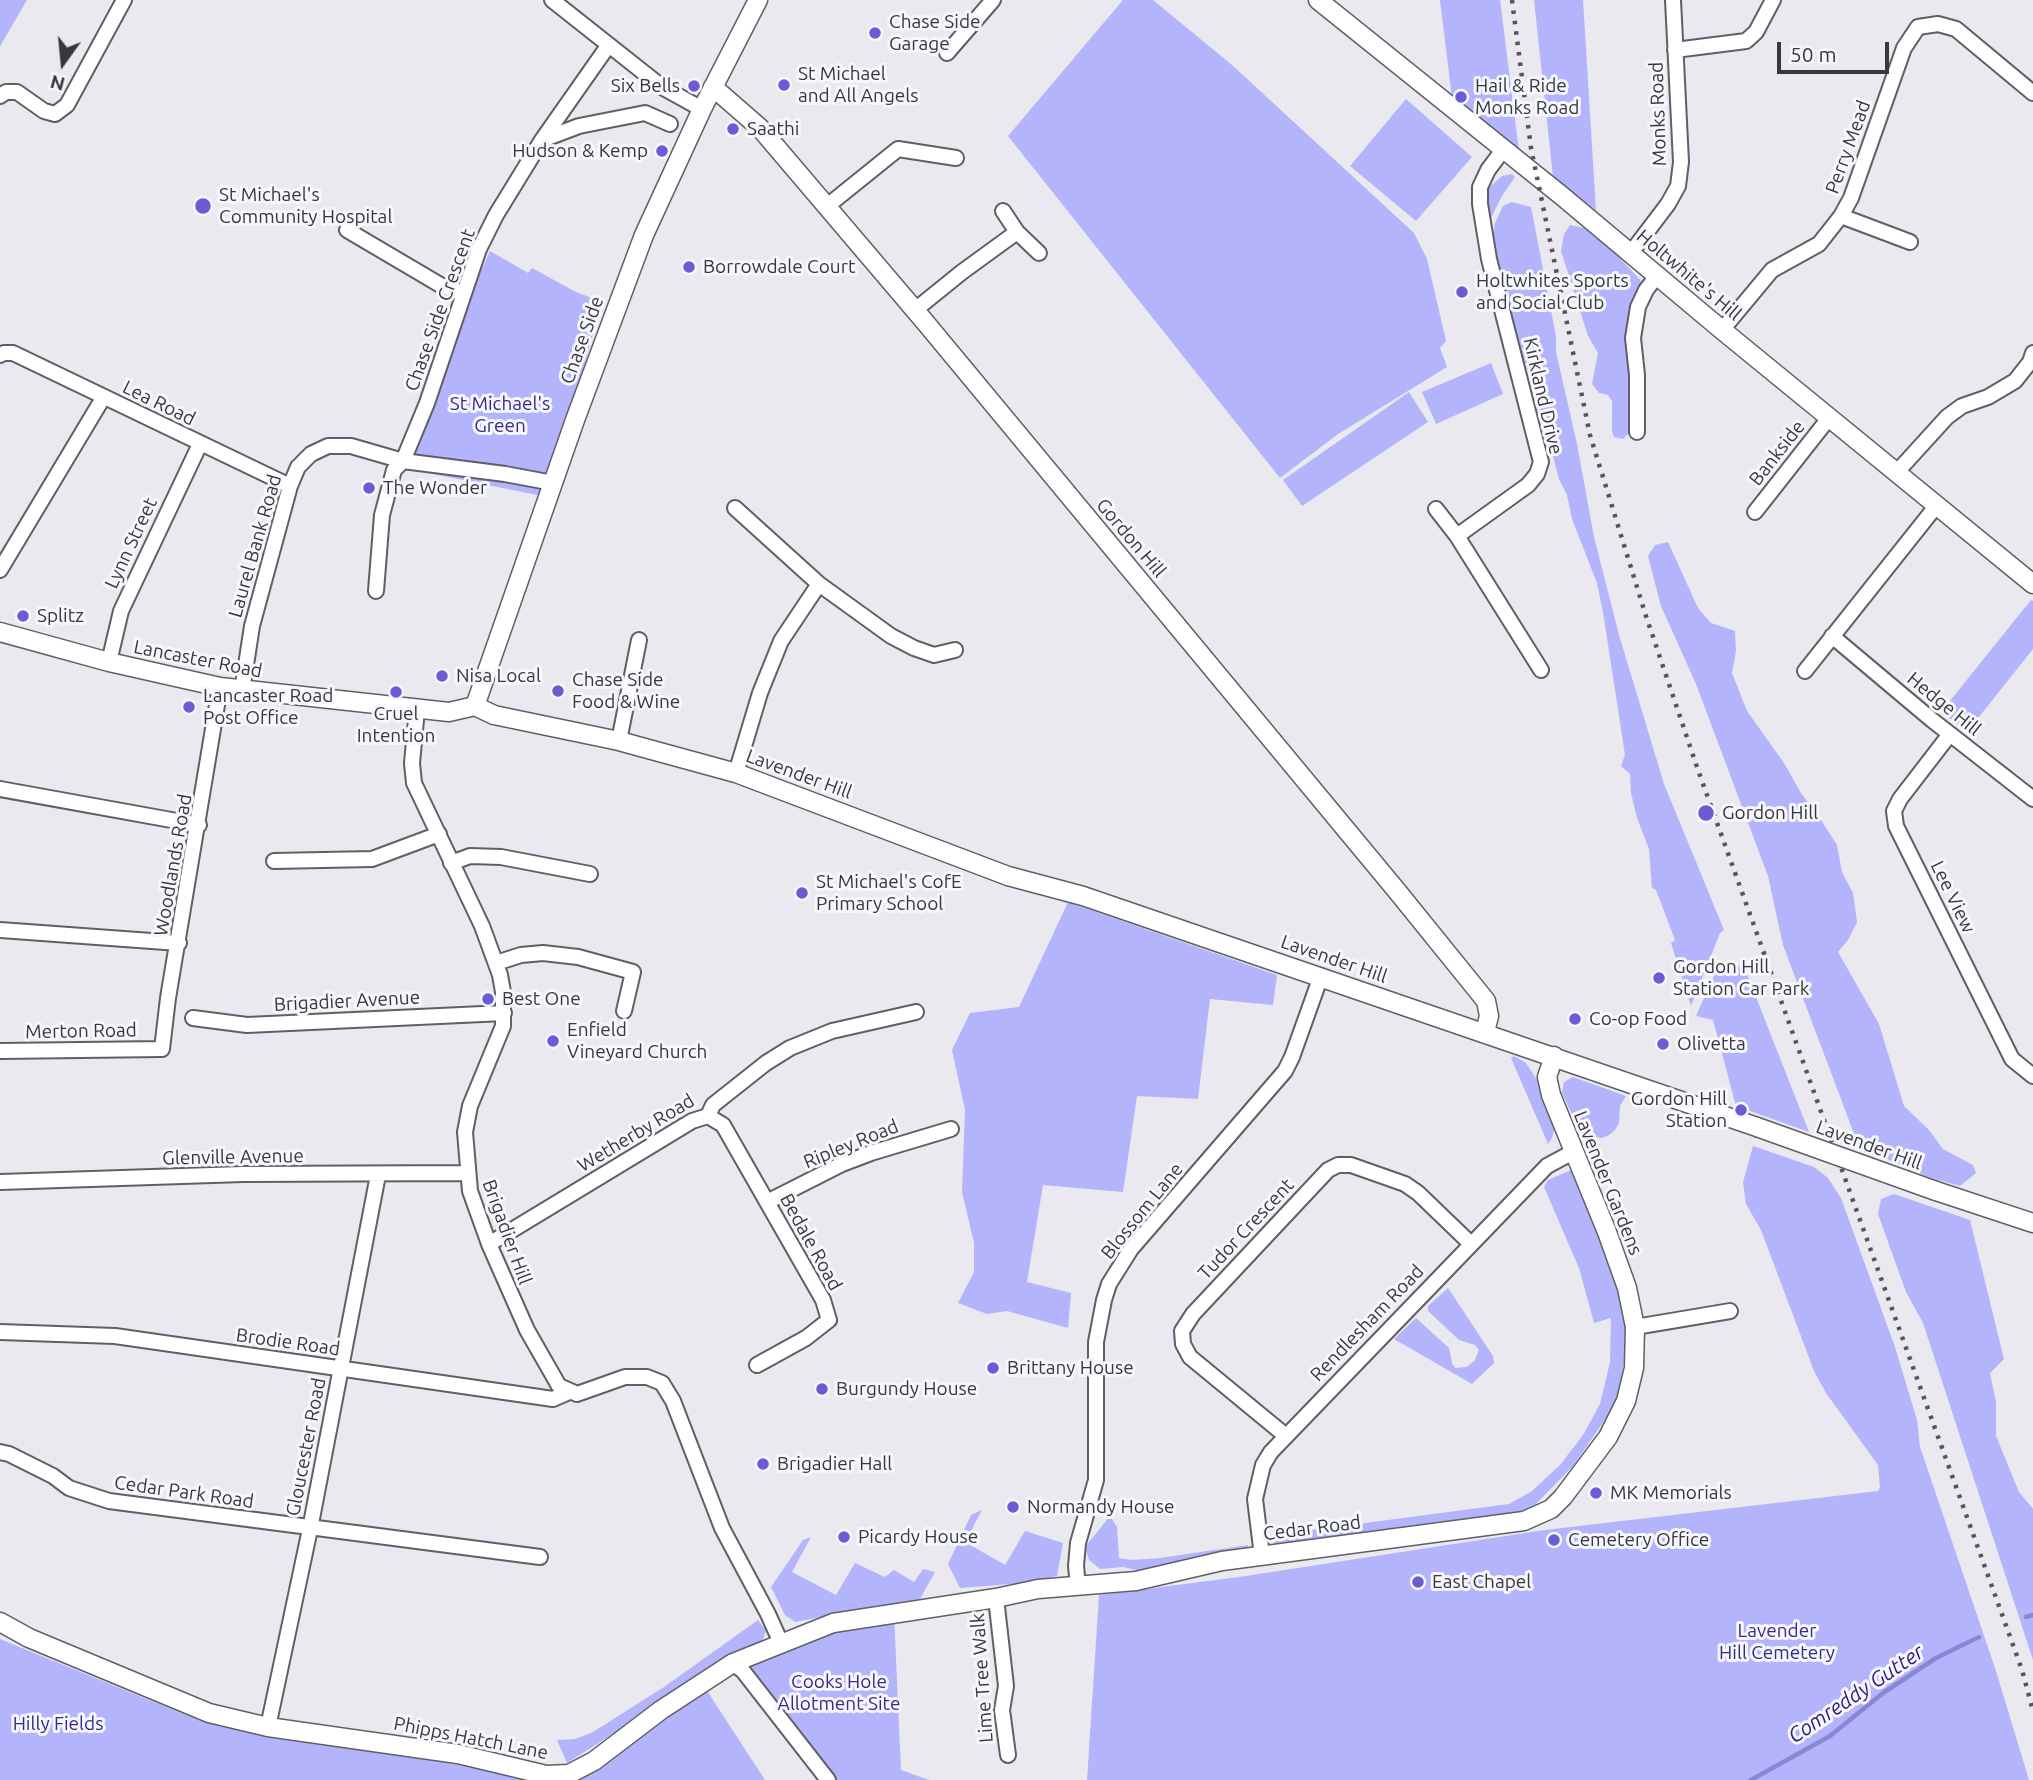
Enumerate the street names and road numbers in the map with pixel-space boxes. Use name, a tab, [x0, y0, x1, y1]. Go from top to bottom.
street label: Monks Road	[1645, 61, 1671, 167]
street label: Perry Mead	[1821, 97, 1875, 197]
street label: Holtwhite's Hill	[1632, 225, 1746, 325]
street label: Chase Side Crescent	[400, 226, 480, 394]
street label: Chase Side	[556, 293, 608, 387]
street label: Kirkland Drive	[1518, 335, 1568, 457]
street label: Lea Road	[119, 376, 199, 430]
street label: Bankside	[1744, 416, 1810, 490]
street label: Laurel Bank Road	[224, 472, 286, 620]
street label: Lynn Street	[100, 494, 162, 592]
street label: Gordon Hill	[1091, 494, 1171, 582]
street label: Lancaster Road	[132, 635, 264, 683]
street label: Hedge Hill	[1902, 667, 1986, 741]
street label: Lavender Hill	[743, 744, 855, 804]
street label: Woodlands Road	[149, 792, 197, 938]
street label: Lee View	[1926, 857, 1980, 937]
street label: Lavender Hill	[1278, 930, 1390, 988]
street label: Brigadier Avenue	[273, 986, 421, 1016]
street label: Merton Road	[25, 1019, 137, 1043]
street label: Wetherby Road	[573, 1089, 699, 1177]
street label: Lavender Gardens	[1569, 1108, 1647, 1258]
street label: Ripley Road	[800, 1115, 902, 1173]
street label: Lavender Hill	[1813, 1115, 1925, 1175]
street label: Glenville Avenue	[162, 1144, 304, 1170]
street label: Blossom Lane	[1096, 1158, 1188, 1264]
street label: Tudor Crescent	[1193, 1174, 1299, 1284]
street label: Brigadier Hill	[477, 1176, 537, 1288]
street label: Bedale Road	[775, 1190, 847, 1294]
street label: Rendlesham Road	[1306, 1260, 1428, 1386]
street label: Brodie Road	[235, 1323, 341, 1361]
street label: Gloucester Road	[281, 1376, 331, 1518]
street label: Cedar Park Road	[113, 1471, 255, 1513]
street label: Cedar Road	[1262, 1511, 1362, 1545]
street label: Lime Tree Walk	[966, 1613, 998, 1743]
street label: Phipps Hatch Lane	[392, 1712, 550, 1764]

